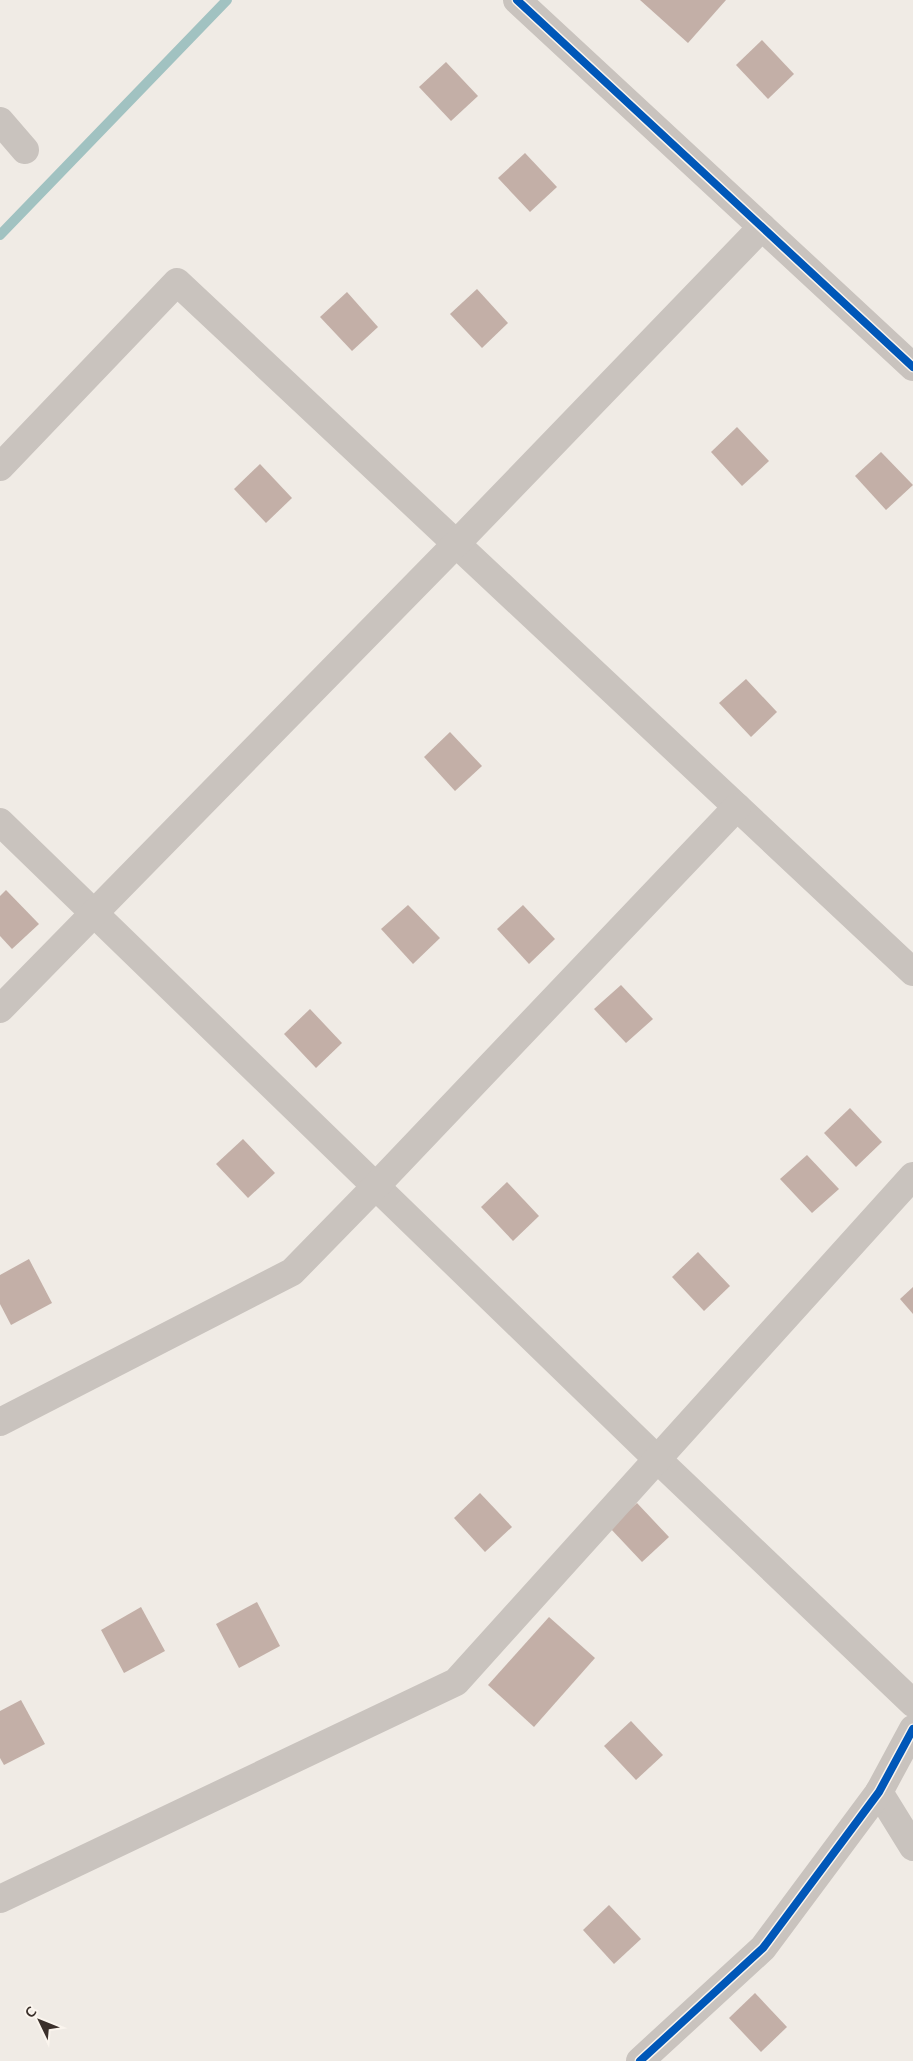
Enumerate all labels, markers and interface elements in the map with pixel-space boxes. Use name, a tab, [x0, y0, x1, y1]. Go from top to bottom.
north arrow	[15, 1996, 65, 2046]
text: С	[21, 2002, 41, 2022]

